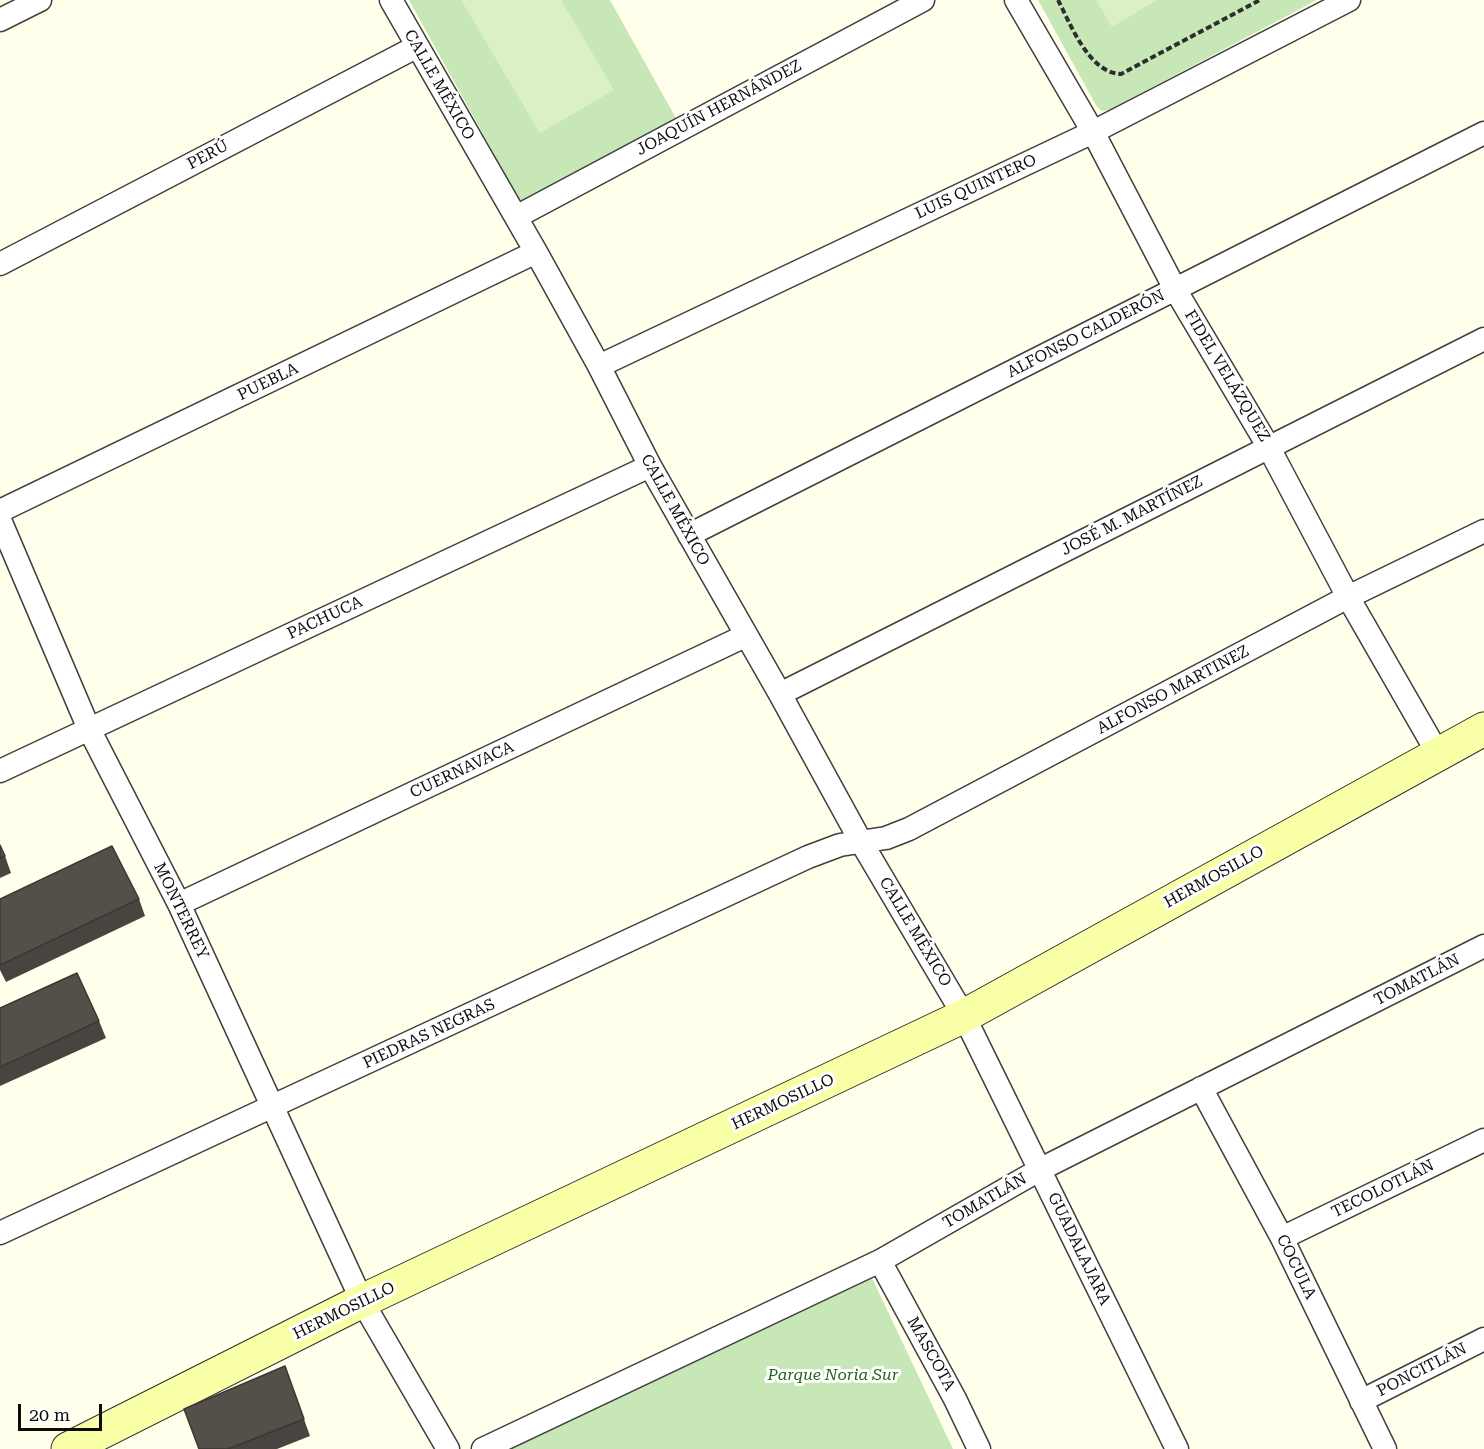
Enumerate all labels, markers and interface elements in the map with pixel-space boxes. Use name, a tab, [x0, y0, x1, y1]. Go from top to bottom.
street label: CALLE MÉXICO	[400, 26, 478, 144]
street label: JOAQUÍN HERNÁNDEZ	[633, 56, 805, 160]
street label: PERÚ	[184, 136, 232, 174]
street label: LUIS QUINTERO	[912, 150, 1040, 224]
street label: ALFONSO CALDERÓN	[1004, 286, 1168, 382]
street label: FIDEL VELÁZQUEZ	[1180, 307, 1274, 445]
street label: PUEBLA	[234, 359, 302, 405]
street label: CALLE MÉXICO	[636, 451, 714, 569]
street label: JOSÉ M. MARTÍNEZ	[1058, 472, 1206, 560]
street label: PACHUCA	[284, 592, 366, 644]
street label: ALFONSO MARTINEZ	[1094, 642, 1252, 738]
street label: CUERNAVACA	[407, 738, 517, 802]
street label: HERMOSILLO	[1161, 842, 1267, 912]
street label: MONTERREY	[149, 860, 213, 962]
street label: CALLE MÉXICO	[875, 874, 955, 990]
street label: TOMATLÁN	[1371, 950, 1463, 1010]
street label: PIEDRAS NEGRAS	[360, 995, 498, 1073]
street label: HERMOSILLO	[729, 1070, 837, 1134]
street label: TECOLOTLÁN	[1328, 1156, 1438, 1222]
street label: TOMATLÁN	[940, 1169, 1030, 1233]
street label: GUADALAJARA	[1043, 1190, 1115, 1308]
street label: COCULA	[1272, 1231, 1320, 1303]
street label: HERMOSILLO	[290, 1278, 398, 1344]
street label: MASCOTA	[903, 1314, 959, 1394]
street label: PONCITLÁN	[1374, 1339, 1470, 1401]
park label: Parque Noria Sur	[768, 1365, 898, 1385]
scale bar	[21, 1392, 105, 1430]
text: 20 m	[29, 1404, 70, 1425]

